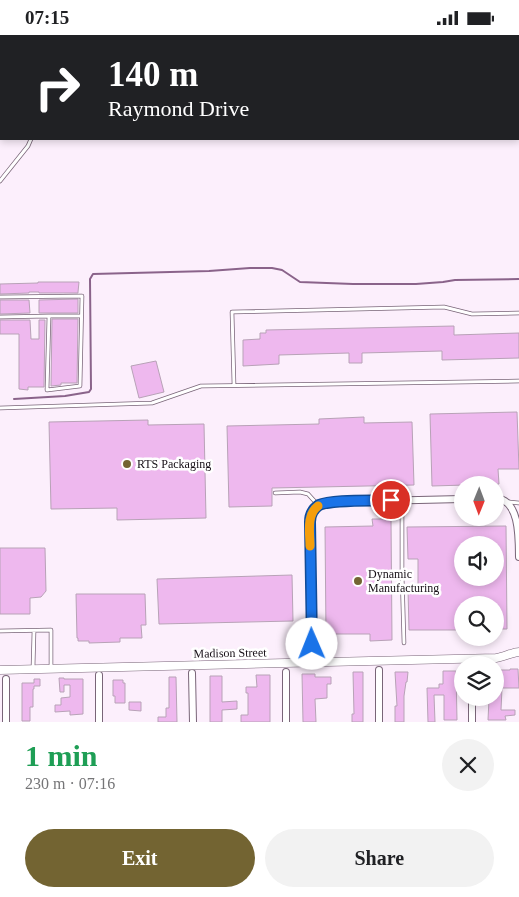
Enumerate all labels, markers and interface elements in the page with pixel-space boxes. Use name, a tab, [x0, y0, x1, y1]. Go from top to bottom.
text: 07:15	[25, 7, 69, 28]
icon: right	[25, 55, 90, 120]
text: 140 m	[108, 55, 198, 94]
text: Raymond Drive	[108, 96, 249, 121]
place label: RTS Packaging	[137, 457, 211, 471]
marker: RTS Packaging	[121, 458, 133, 470]
north arrow	[454, 476, 504, 526]
map controls	[454, 476, 504, 706]
pin	[370, 479, 412, 521]
icon: arrive	[377, 486, 405, 514]
button: sound	[454, 536, 504, 586]
place label: Dynamic Manufacturing	[368, 567, 439, 595]
marker: Dynamic Manufacturing	[352, 575, 364, 587]
button: search	[454, 596, 504, 646]
position arrow	[285, 617, 337, 669]
street label: Madison Street	[193, 645, 267, 661]
button: layers	[454, 656, 504, 706]
text: 1 min	[25, 739, 98, 772]
button: close	[442, 739, 494, 791]
text: 230 m · 07:16	[25, 775, 115, 792]
button: Exit	[25, 829, 255, 887]
button: Share	[265, 829, 494, 887]

